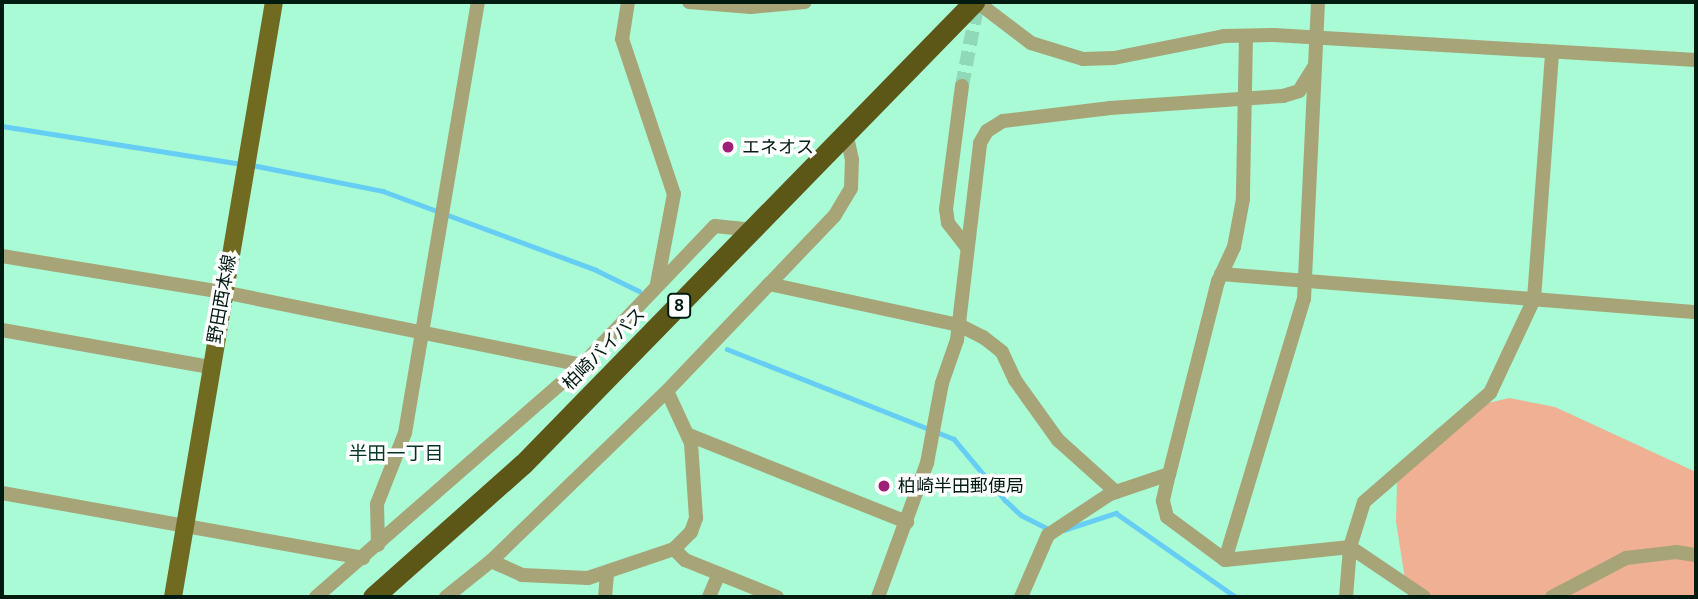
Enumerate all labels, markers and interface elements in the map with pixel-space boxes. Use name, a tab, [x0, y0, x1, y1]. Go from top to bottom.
place label: エネオス	[742, 136, 814, 158]
marker: エネオス	[720, 139, 736, 155]
street label: 野田西本線	[204, 253, 240, 345]
road number: 8	[667, 294, 691, 318]
street label: 柏崎バイパス	[558, 303, 650, 395]
district label: 半田一丁目	[349, 443, 443, 465]
place label: 柏崎半田郵便局	[898, 475, 1024, 497]
marker: 柏崎半田郵便局	[876, 478, 892, 494]

